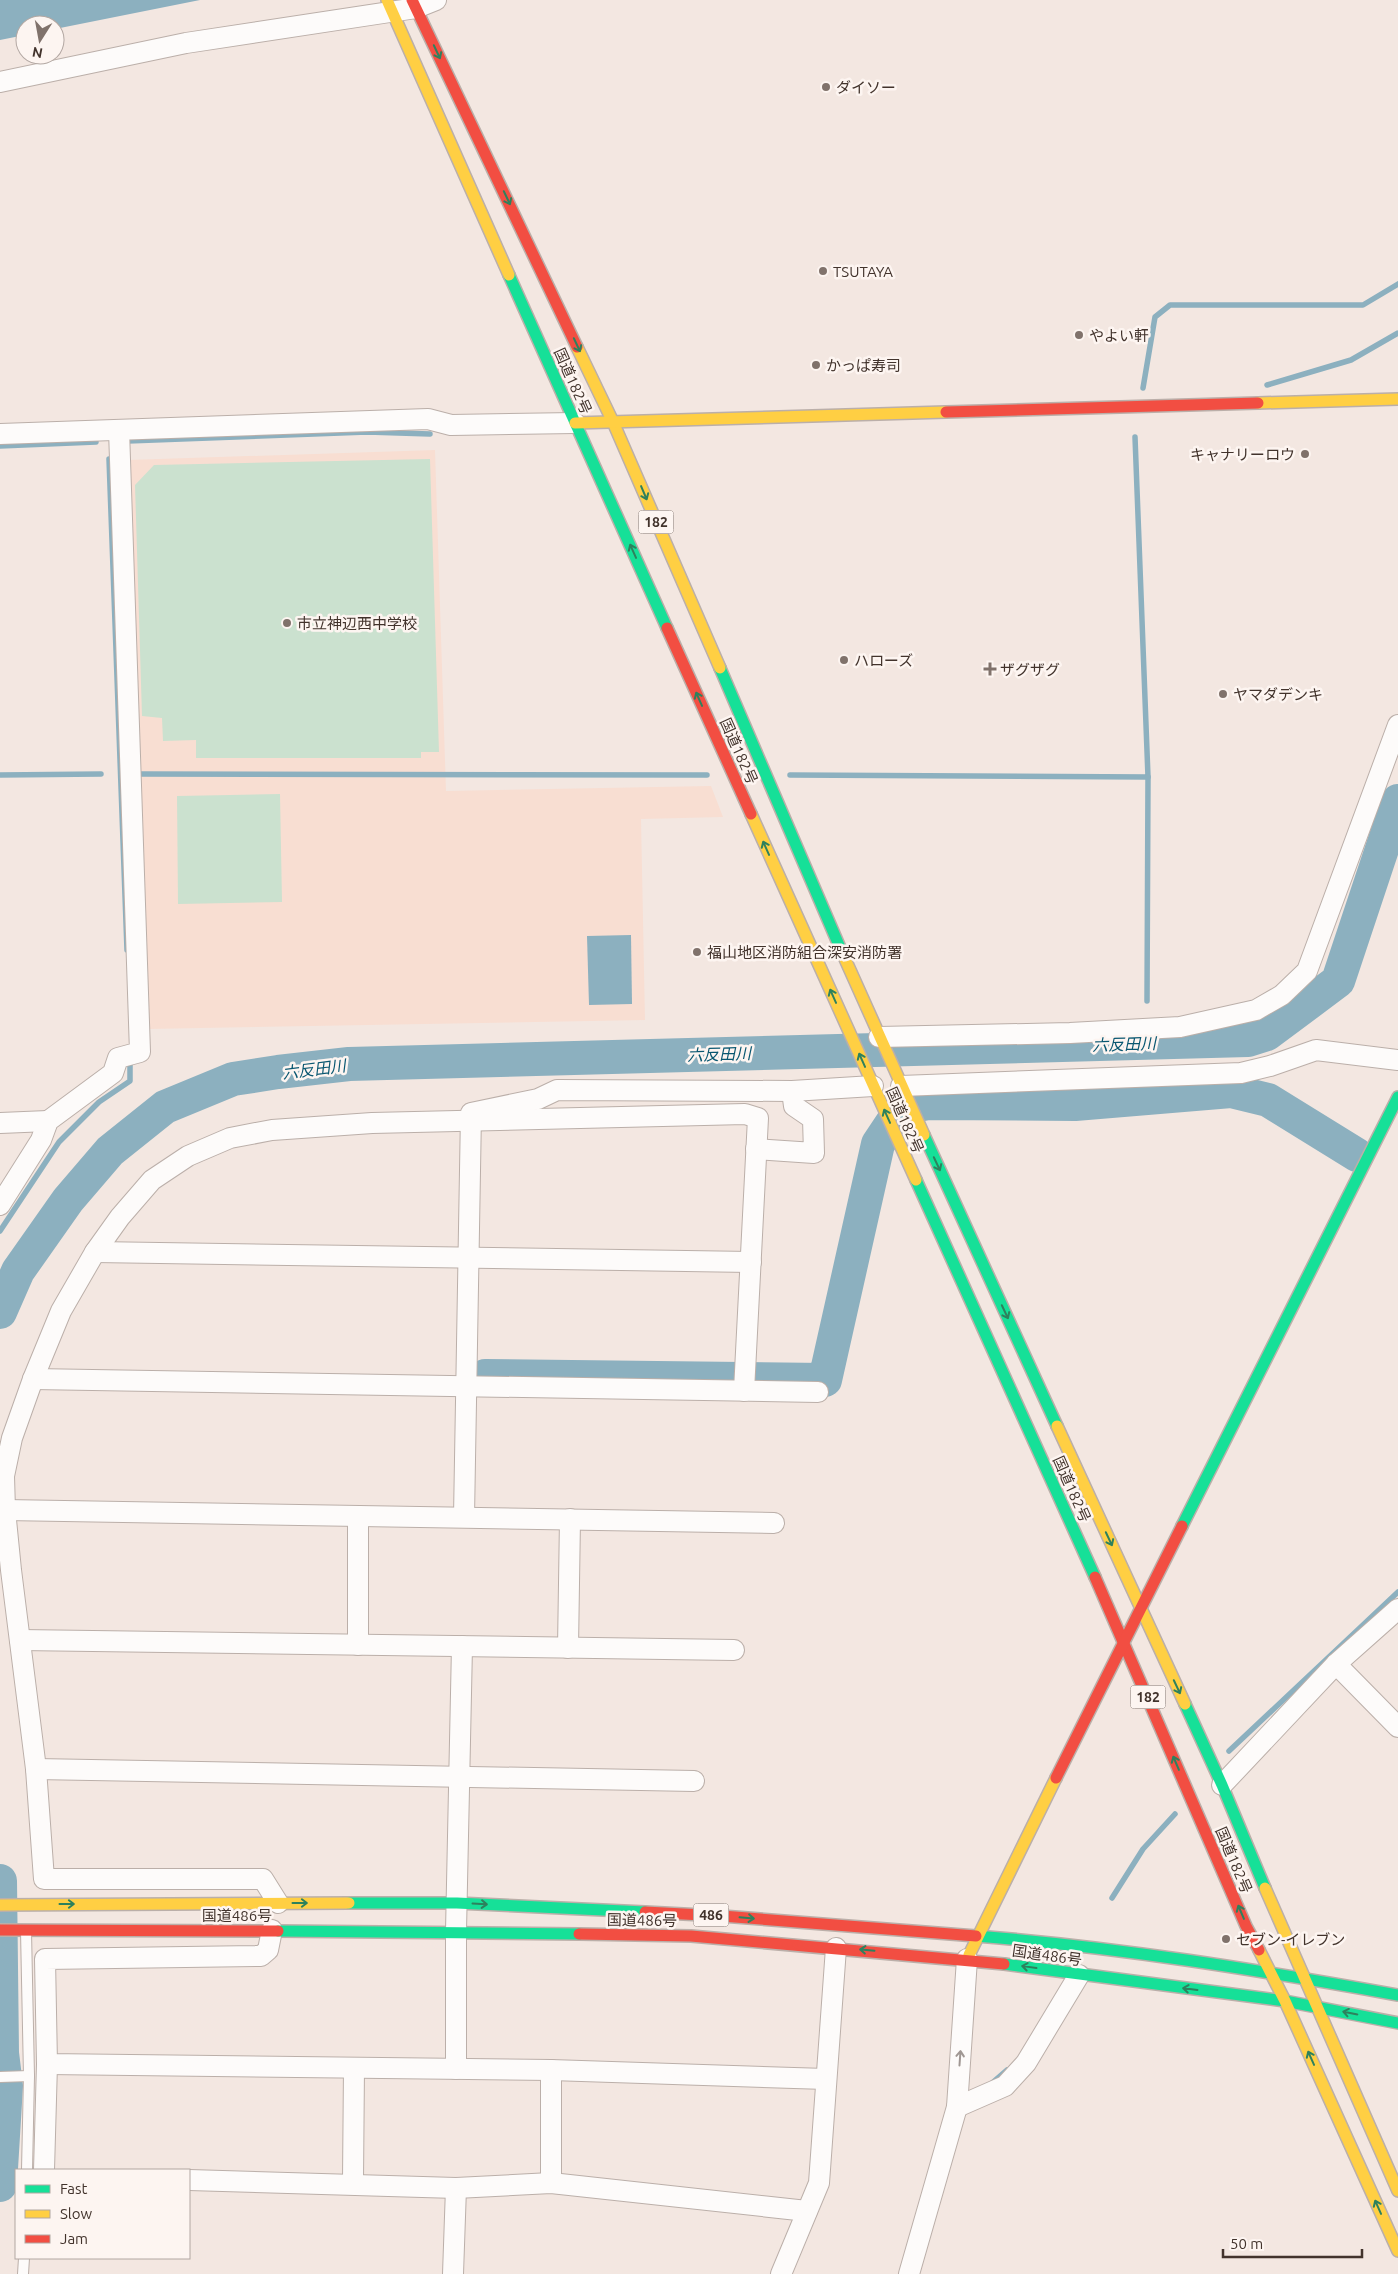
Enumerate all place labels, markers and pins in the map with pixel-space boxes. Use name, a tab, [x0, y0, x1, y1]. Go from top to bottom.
place label: ダイソー	[836, 79, 896, 96]
marker: ダイソー	[820, 81, 832, 93]
place label: TSUTAYA	[833, 263, 893, 280]
marker: TSUTAYA	[817, 265, 829, 277]
place label: やよい軒	[1089, 327, 1149, 344]
marker: やよい軒	[1073, 329, 1085, 341]
place label: かっぱ寿司	[826, 357, 901, 374]
marker: かっぱ寿司	[810, 359, 822, 371]
place label: キャナリーロウ	[1190, 446, 1295, 463]
marker: キャナリーロウ	[1299, 448, 1311, 460]
place label: 市立神辺西中学校	[297, 615, 417, 632]
marker: 市立神辺西中学校	[281, 617, 293, 629]
place label: ハローズ	[854, 652, 913, 669]
marker: ハローズ	[838, 654, 850, 666]
place label: ザグザグ	[1000, 661, 1060, 678]
marker: ザグザグ	[984, 663, 996, 675]
place label: ヤマダデンキ	[1233, 686, 1323, 703]
marker: ヤマダデンキ	[1217, 688, 1229, 700]
place label: 福山地区消防組合深安消防署	[707, 944, 902, 961]
marker: 福山地区消防組合深安消防署	[691, 946, 703, 958]
place label: セブン-イレブン	[1236, 1931, 1345, 1948]
marker: セブン-イレブン	[1220, 1933, 1232, 1945]

